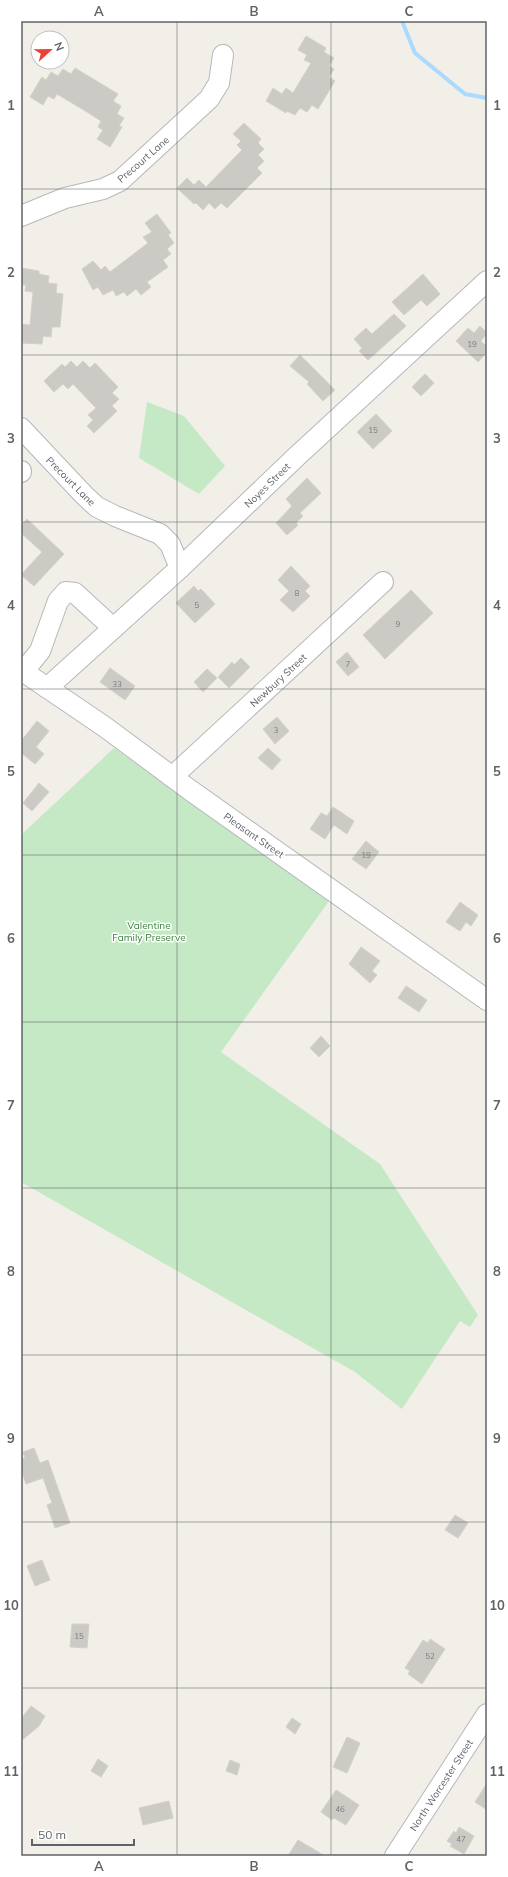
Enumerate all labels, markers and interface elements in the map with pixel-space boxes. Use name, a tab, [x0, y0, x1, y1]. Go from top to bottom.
text: A	[94, 3, 104, 19]
text: B	[250, 3, 259, 19]
text: C	[405, 3, 414, 19]
north arrow	[30, 30, 70, 70]
text: N	[51, 40, 67, 53]
text: 1	[7, 97, 15, 113]
text: 1	[493, 97, 501, 113]
street label: Precourt Lane	[115, 133, 172, 185]
text: 2	[7, 264, 15, 280]
text: 2	[493, 264, 501, 280]
house number: 19	[467, 339, 477, 349]
house number: 15	[368, 425, 378, 435]
text: 3	[7, 430, 15, 446]
text: 3	[493, 430, 501, 446]
street label: Precourt Lane	[43, 454, 98, 509]
street label: Noyes Street	[242, 460, 293, 511]
house number: 8	[295, 588, 300, 598]
text: 4	[7, 597, 15, 613]
text: 4	[493, 597, 501, 613]
house number: 5	[195, 600, 200, 610]
house number: 9	[396, 619, 401, 629]
street label: Newbury Street	[247, 650, 310, 710]
house number: 7	[346, 659, 351, 669]
house number: 33	[112, 679, 122, 689]
house number: 3	[274, 725, 279, 735]
text: 5	[7, 763, 15, 779]
text: 5	[493, 763, 501, 779]
street label: Pleasant Street	[221, 810, 287, 861]
house number: 19	[361, 850, 371, 860]
park label: Valentine Family Preserve	[112, 919, 186, 944]
text: 6	[7, 930, 15, 946]
text: 6	[493, 930, 501, 946]
text: 7	[7, 1097, 15, 1113]
text: 7	[493, 1097, 501, 1113]
text: 8	[7, 1263, 15, 1279]
text: 8	[493, 1263, 501, 1279]
text: 9	[7, 1430, 15, 1446]
text: 9	[493, 1430, 501, 1446]
text: 10	[3, 1597, 19, 1613]
text: 10	[489, 1597, 505, 1613]
house number: 15	[74, 1631, 84, 1641]
house number: 52	[425, 1651, 435, 1661]
street label: North Worcester Street	[407, 1737, 476, 1834]
text: 11	[3, 1763, 19, 1779]
text: 11	[489, 1763, 505, 1779]
house number: 46	[335, 1804, 345, 1814]
scale bar	[32, 1821, 134, 1847]
text: 50 m	[38, 1827, 66, 1842]
house number: 47	[456, 1834, 466, 1844]
text: A	[94, 1858, 104, 1874]
text: B	[250, 1858, 259, 1874]
text: C	[405, 1858, 414, 1874]

